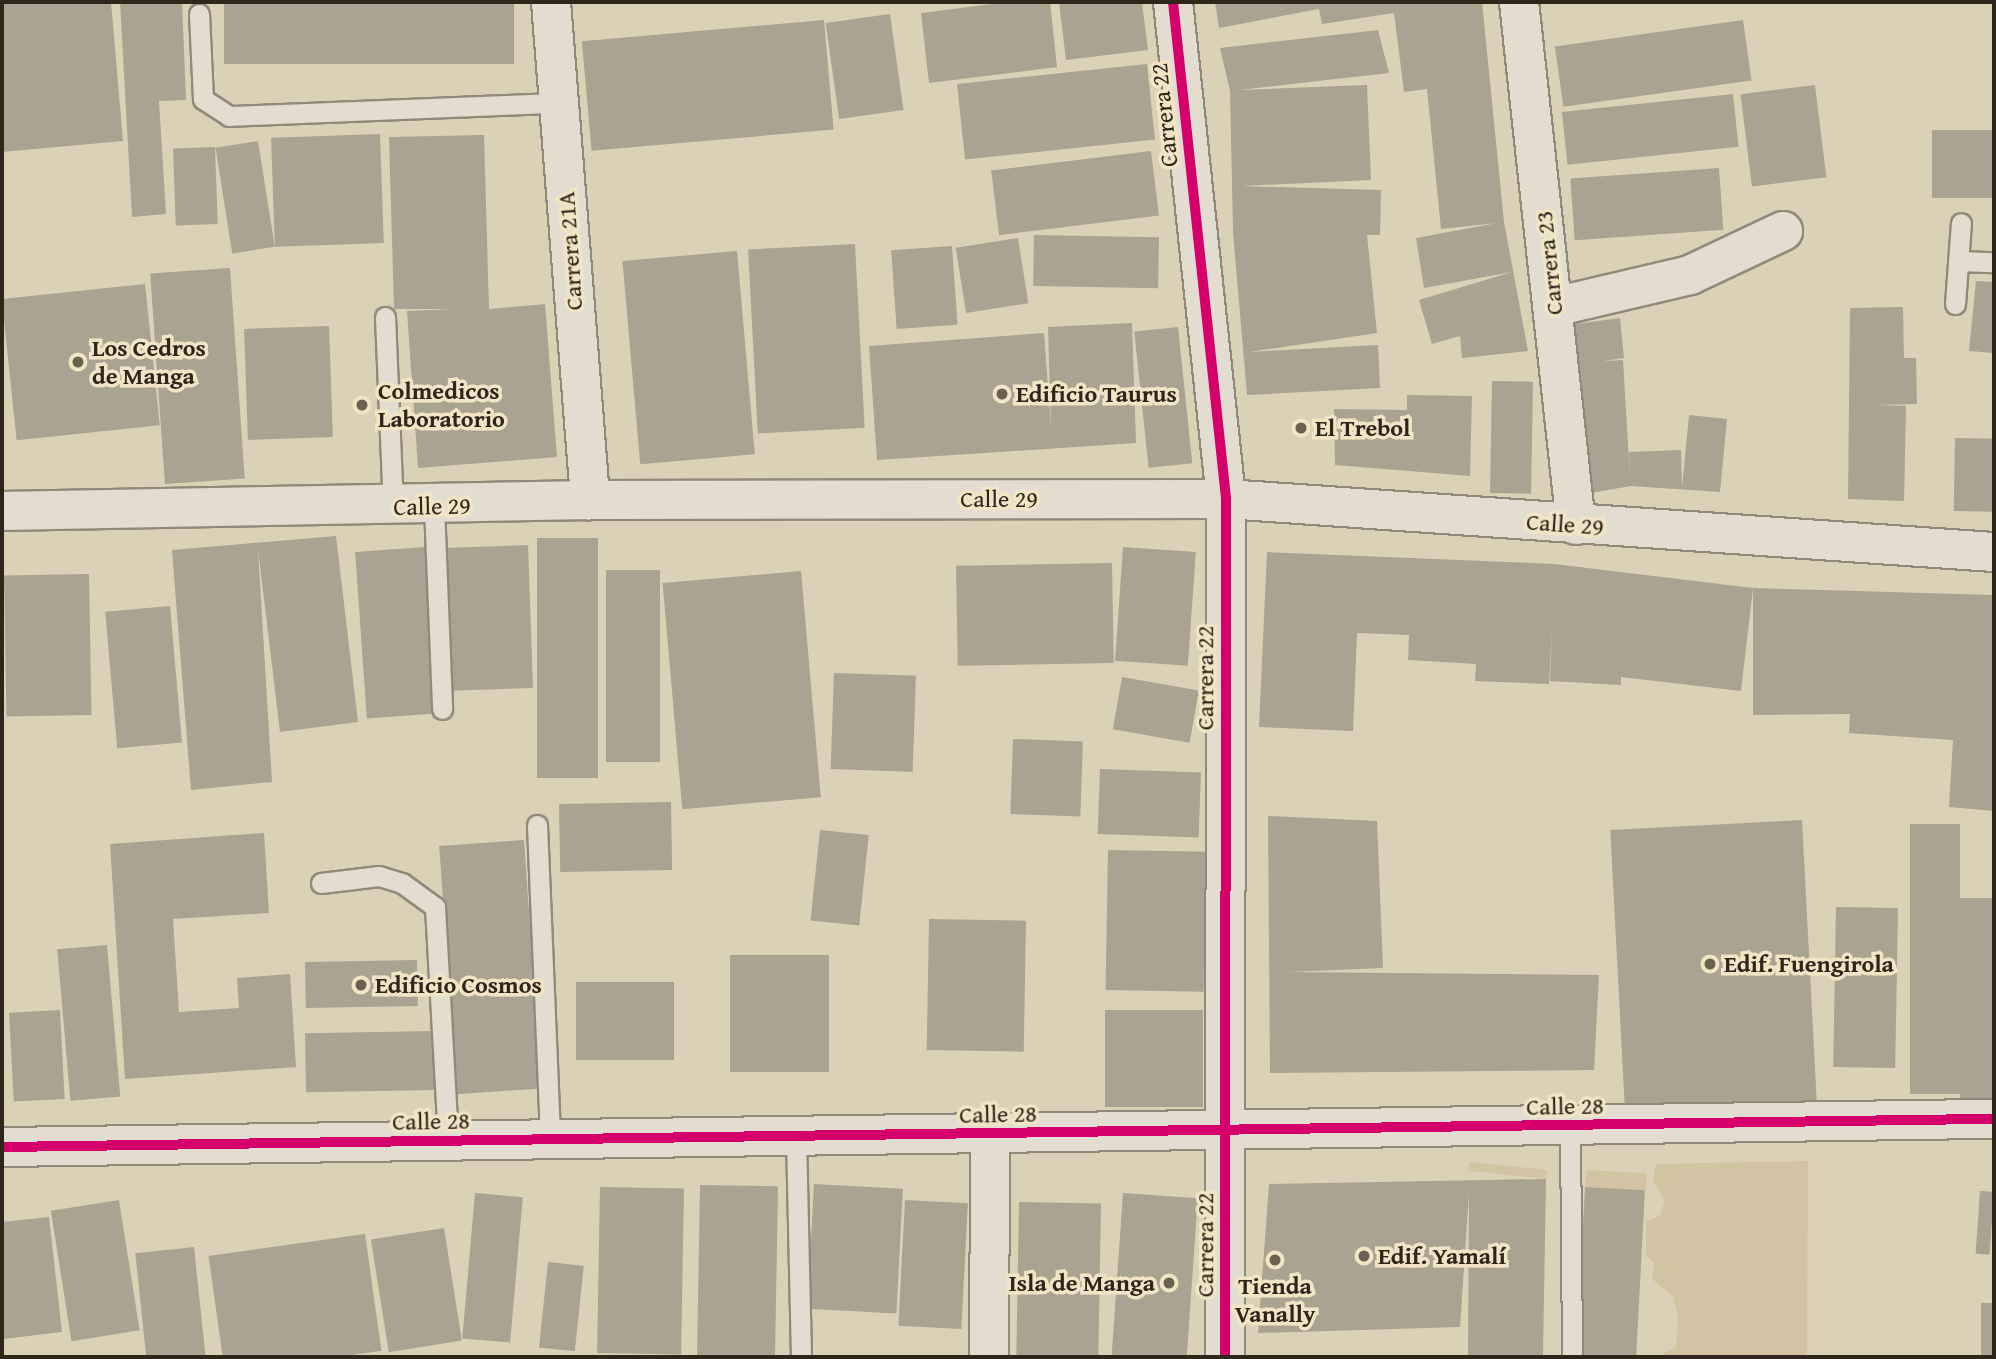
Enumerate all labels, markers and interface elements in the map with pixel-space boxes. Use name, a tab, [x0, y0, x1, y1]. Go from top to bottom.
street label: Carrera 22	[1144, 62, 1184, 168]
street label: Carrera 21A	[551, 191, 589, 311]
street label: Carrera 23	[1529, 210, 1569, 316]
place label: Los Cedros de Manga	[92, 334, 206, 390]
marker: Los Cedros de Manga	[70, 354, 86, 370]
place label: Colmedicos Laboratorio	[378, 377, 505, 433]
place label: Edificio Taurus	[1016, 380, 1177, 408]
marker: Edificio Taurus	[994, 386, 1010, 402]
marker: Colmedicos Laboratorio	[352, 395, 372, 415]
place label: El Trebol	[1315, 414, 1411, 442]
marker: El Trebol	[1293, 420, 1309, 436]
street label: Calle 29	[960, 485, 1038, 513]
street label: Calle 29	[393, 491, 471, 521]
street label: Calle 29	[1525, 507, 1605, 541]
street label: Carrera 22	[1191, 626, 1219, 730]
place label: Edif. Fuengirola	[1724, 950, 1894, 978]
marker: Edif. Fuengirola	[1702, 956, 1718, 972]
place label: Edificio Cosmos	[375, 971, 542, 999]
marker: Edificio Cosmos	[353, 977, 369, 993]
street label: Calle 28	[1526, 1091, 1604, 1121]
street label: Calle 28	[959, 1099, 1037, 1129]
street label: Calle 28	[392, 1106, 470, 1136]
street label: Carrera 22	[1191, 1193, 1219, 1297]
place label: Edif. Yamalí	[1378, 1242, 1506, 1270]
marker: Edif. Yamalí	[1356, 1248, 1372, 1264]
marker: Tienda Vanally	[1267, 1252, 1283, 1268]
place label: Isla de Manga	[1009, 1269, 1155, 1297]
place label: Tienda Vanally	[1235, 1272, 1315, 1328]
marker: Isla de Manga	[1161, 1275, 1177, 1291]

